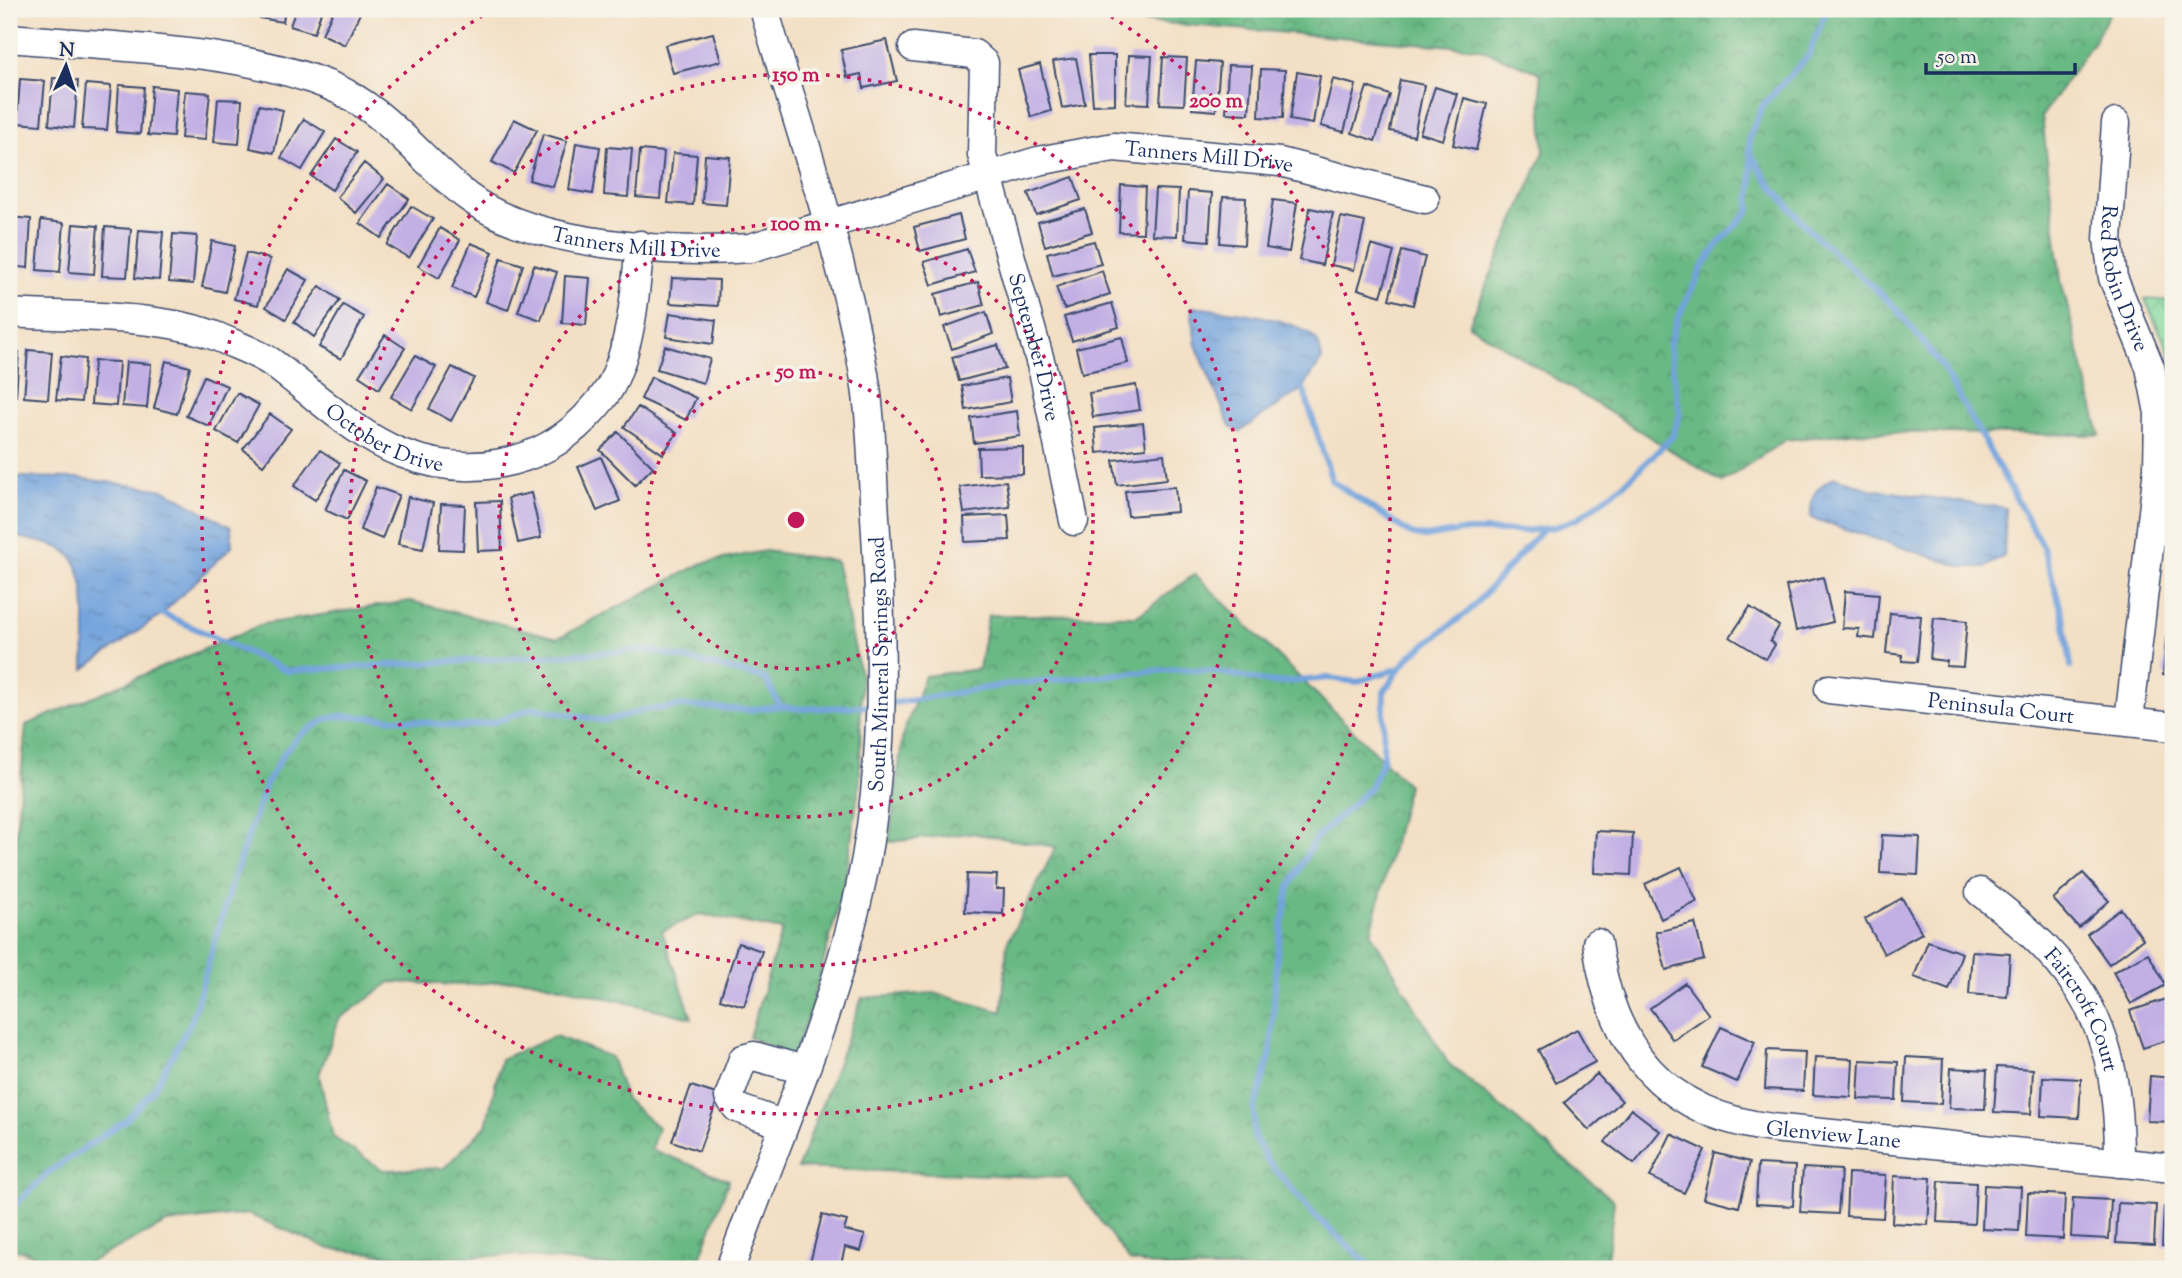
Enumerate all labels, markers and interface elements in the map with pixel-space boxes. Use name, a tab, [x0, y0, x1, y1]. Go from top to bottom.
north arrow	[32, 32, 102, 102]
scale bar	[1926, 32, 2075, 76]
text: N	[58, 38, 75, 65]
text: 50 m	[1936, 43, 1977, 73]
text: 150 m	[772, 61, 820, 91]
text: 200 m	[1189, 87, 1244, 117]
street label: Tanners Mill Drive	[1123, 135, 1297, 182]
street label: Red Robin Drive	[2091, 204, 2155, 357]
text: 100 m	[771, 210, 822, 240]
street label: Tanners Mill Drive	[548, 221, 721, 267]
street label: September Drive	[999, 270, 1066, 424]
text: 50 m	[774, 358, 817, 388]
street label: October Drive	[318, 397, 445, 481]
centre of rings	[784, 508, 808, 532]
street label: South Mineral Springs Road	[862, 535, 898, 794]
street label: Peninsula Court	[1926, 687, 2075, 733]
street label: Faircroft Court	[2036, 942, 2124, 1075]
street label: Glenview Lane	[1765, 1114, 1902, 1158]

